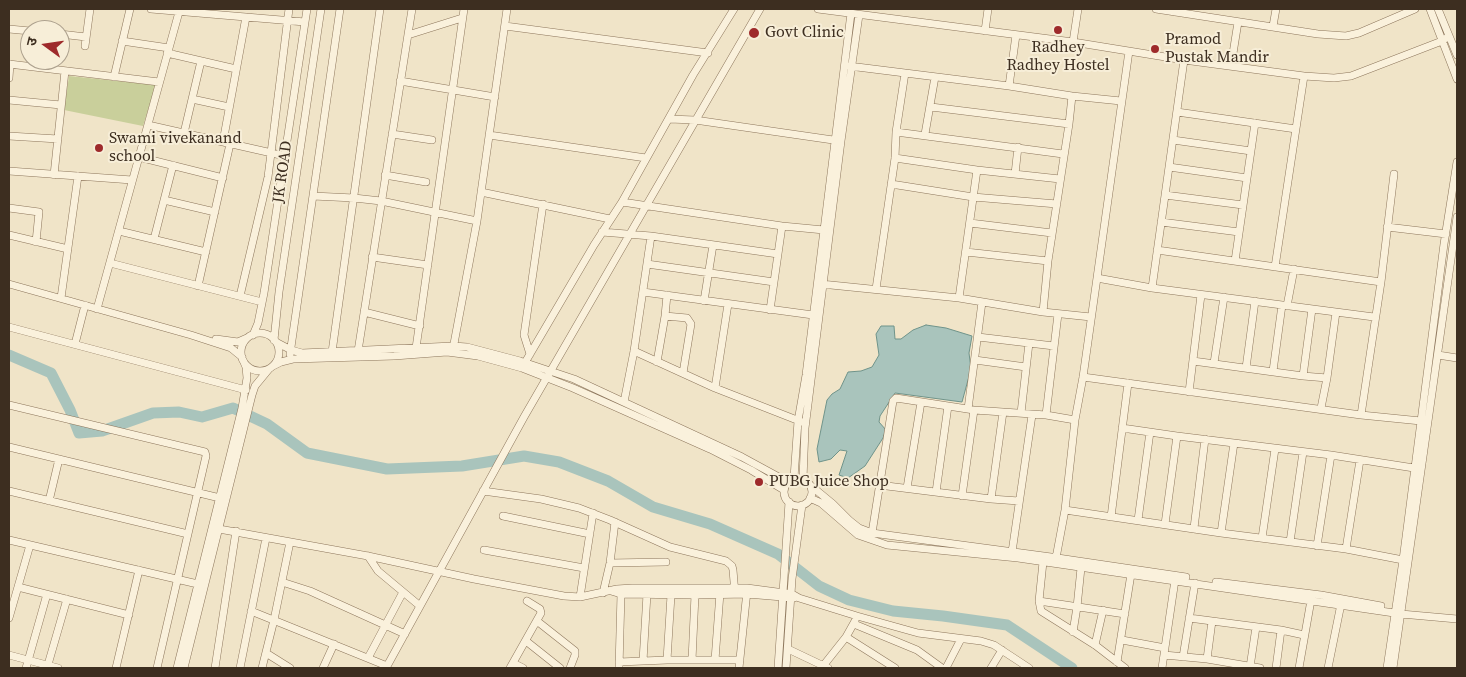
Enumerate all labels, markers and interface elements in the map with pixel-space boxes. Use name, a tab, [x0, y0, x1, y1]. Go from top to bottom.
north arrow	[20, 20, 70, 70]
place label: Govt Clinic	[765, 23, 844, 43]
marker: Radhey Radhey Hostel	[1052, 24, 1064, 36]
marker: Govt Clinic	[747, 26, 761, 40]
place label: Pramod Pustak Mandir	[1165, 30, 1269, 68]
text: उ	[21, 35, 42, 48]
place label: Radhey Radhey Hostel	[1006, 38, 1110, 76]
marker: Pramod Pustak Mandir	[1149, 43, 1161, 55]
place label: Swami vivekanand school	[109, 129, 242, 167]
street label: JK ROAD	[269, 139, 297, 205]
marker: Swami vivekanand school	[93, 142, 105, 154]
place label: PUBG Juice Shop	[769, 472, 889, 492]
marker: PUBG Juice Shop	[753, 476, 765, 488]

